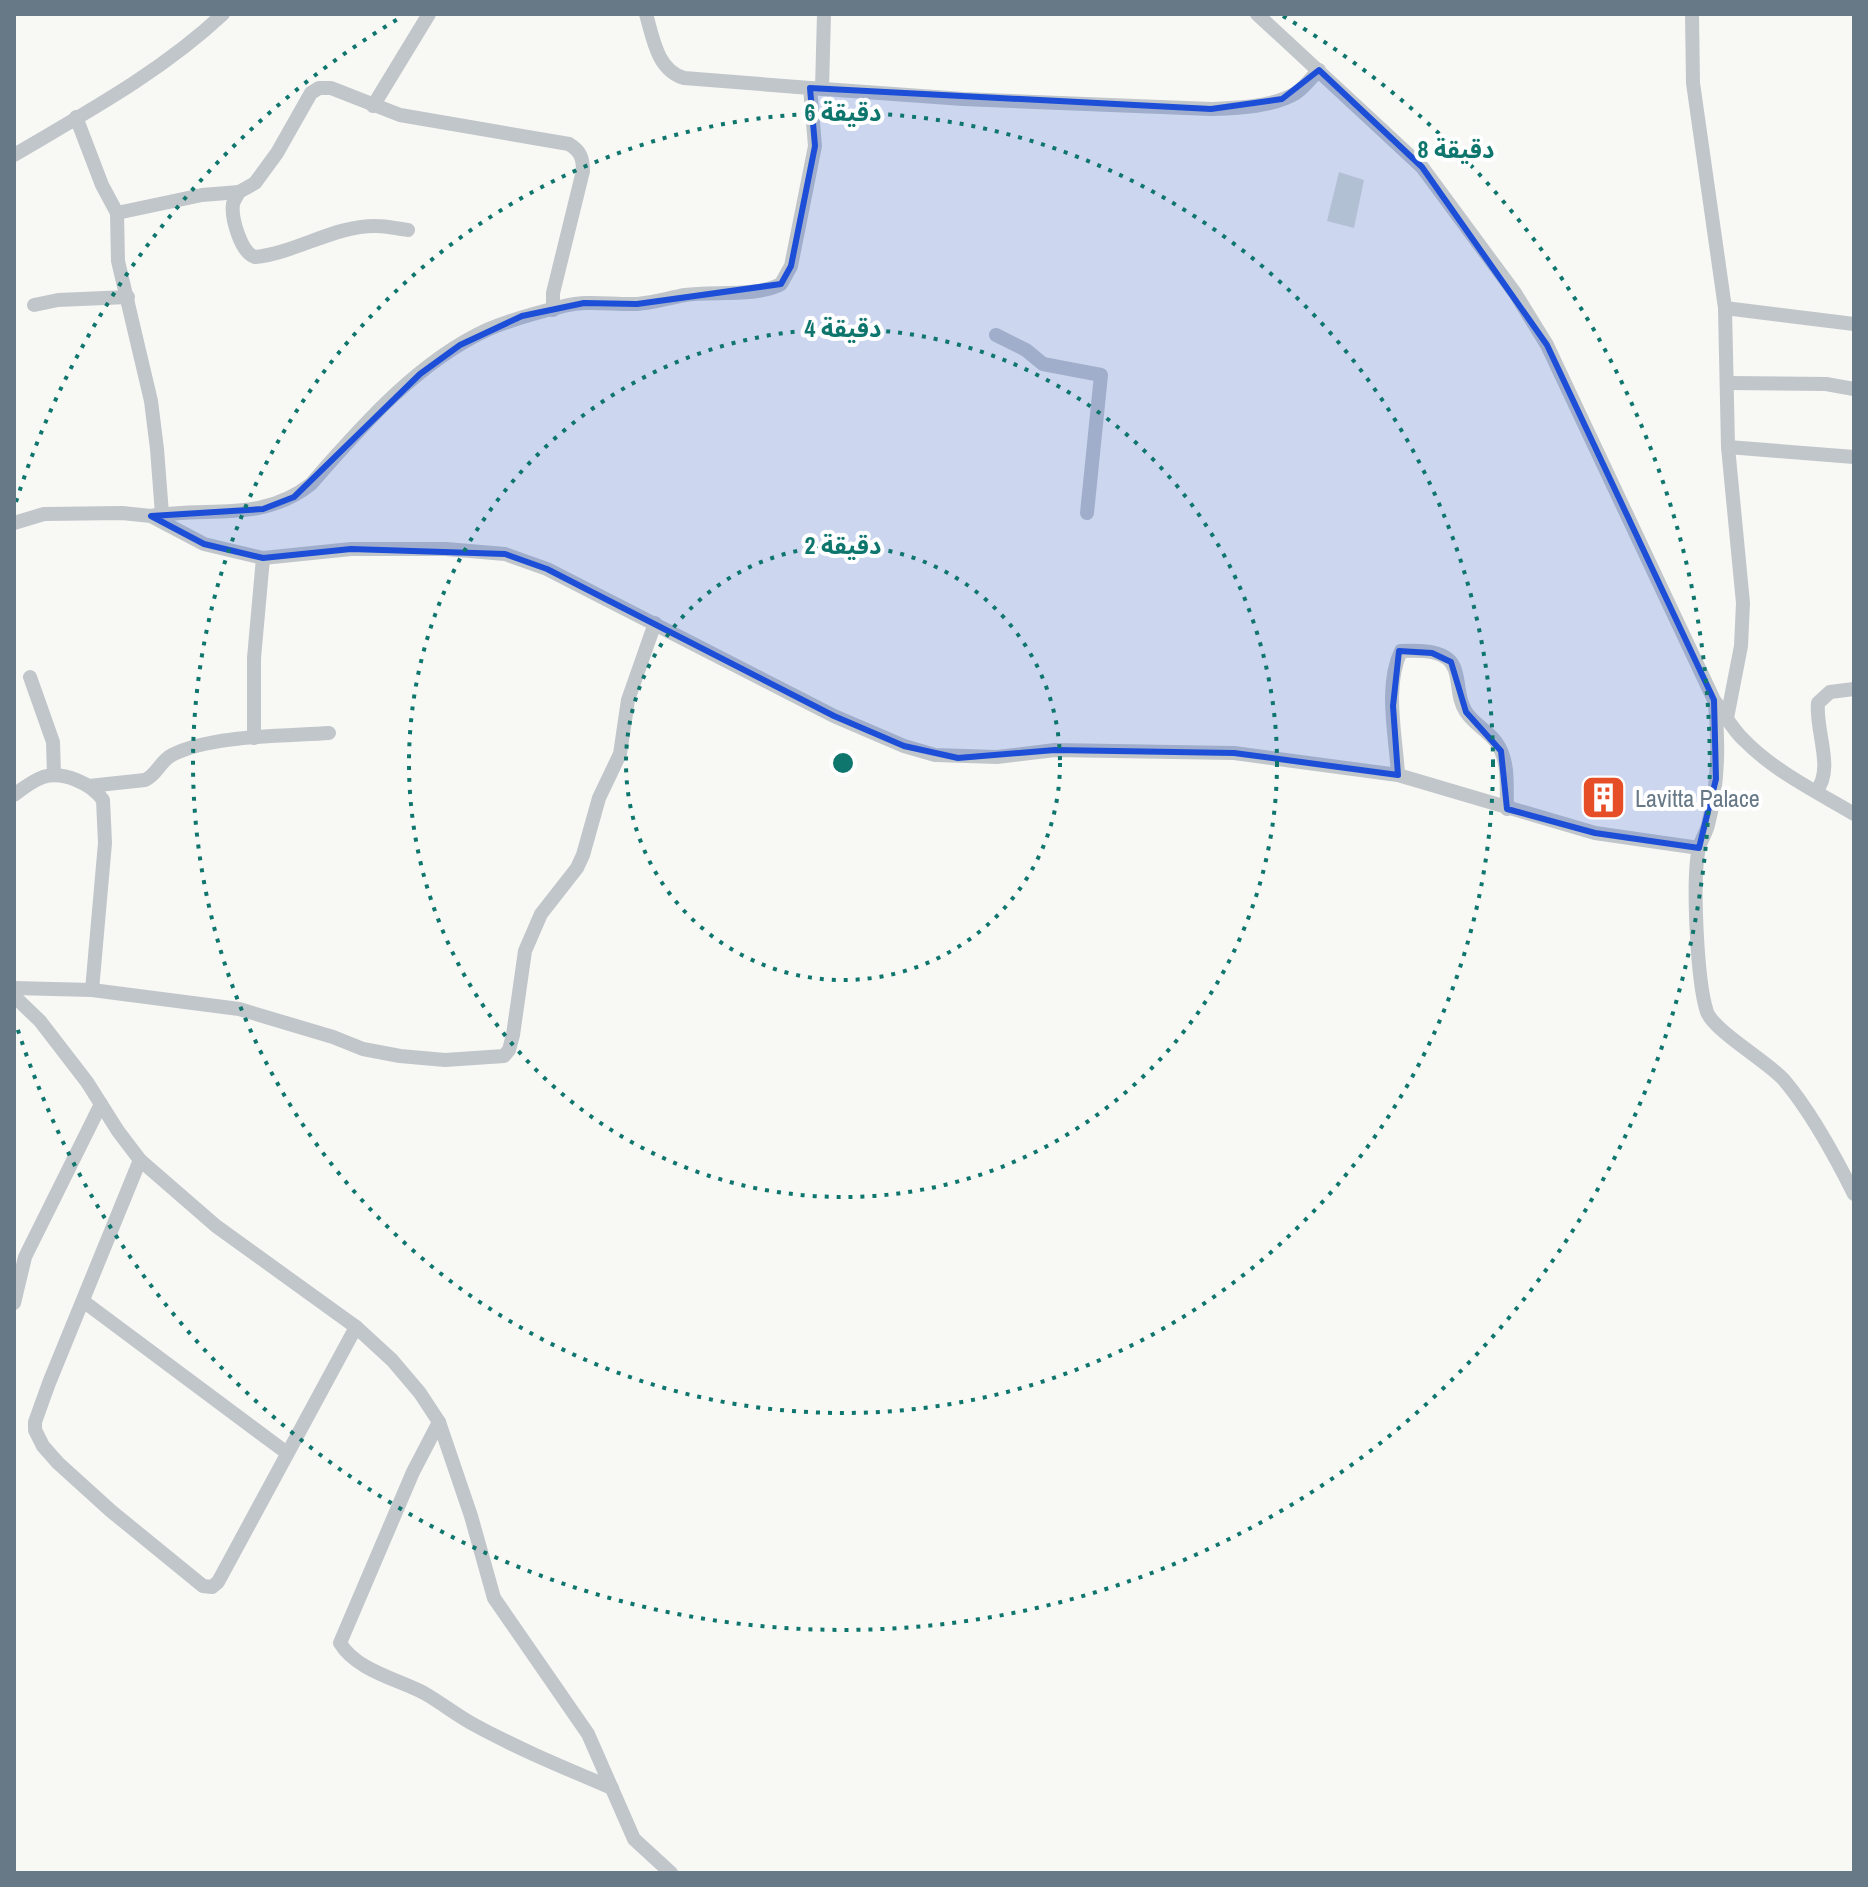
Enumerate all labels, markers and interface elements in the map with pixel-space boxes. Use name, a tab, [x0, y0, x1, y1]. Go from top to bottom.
text: 6 دقيقة	[805, 96, 881, 128]
text: 8 دقيقة	[1418, 133, 1494, 165]
text: 4 دقيقة	[805, 312, 881, 344]
text: 2 دقيقة	[805, 529, 881, 561]
centre of rings	[829, 749, 857, 777]
building icon: Lavitta Palace	[1580, 774, 1628, 822]
place label: Lavitta Palace	[1635, 782, 1760, 814]

